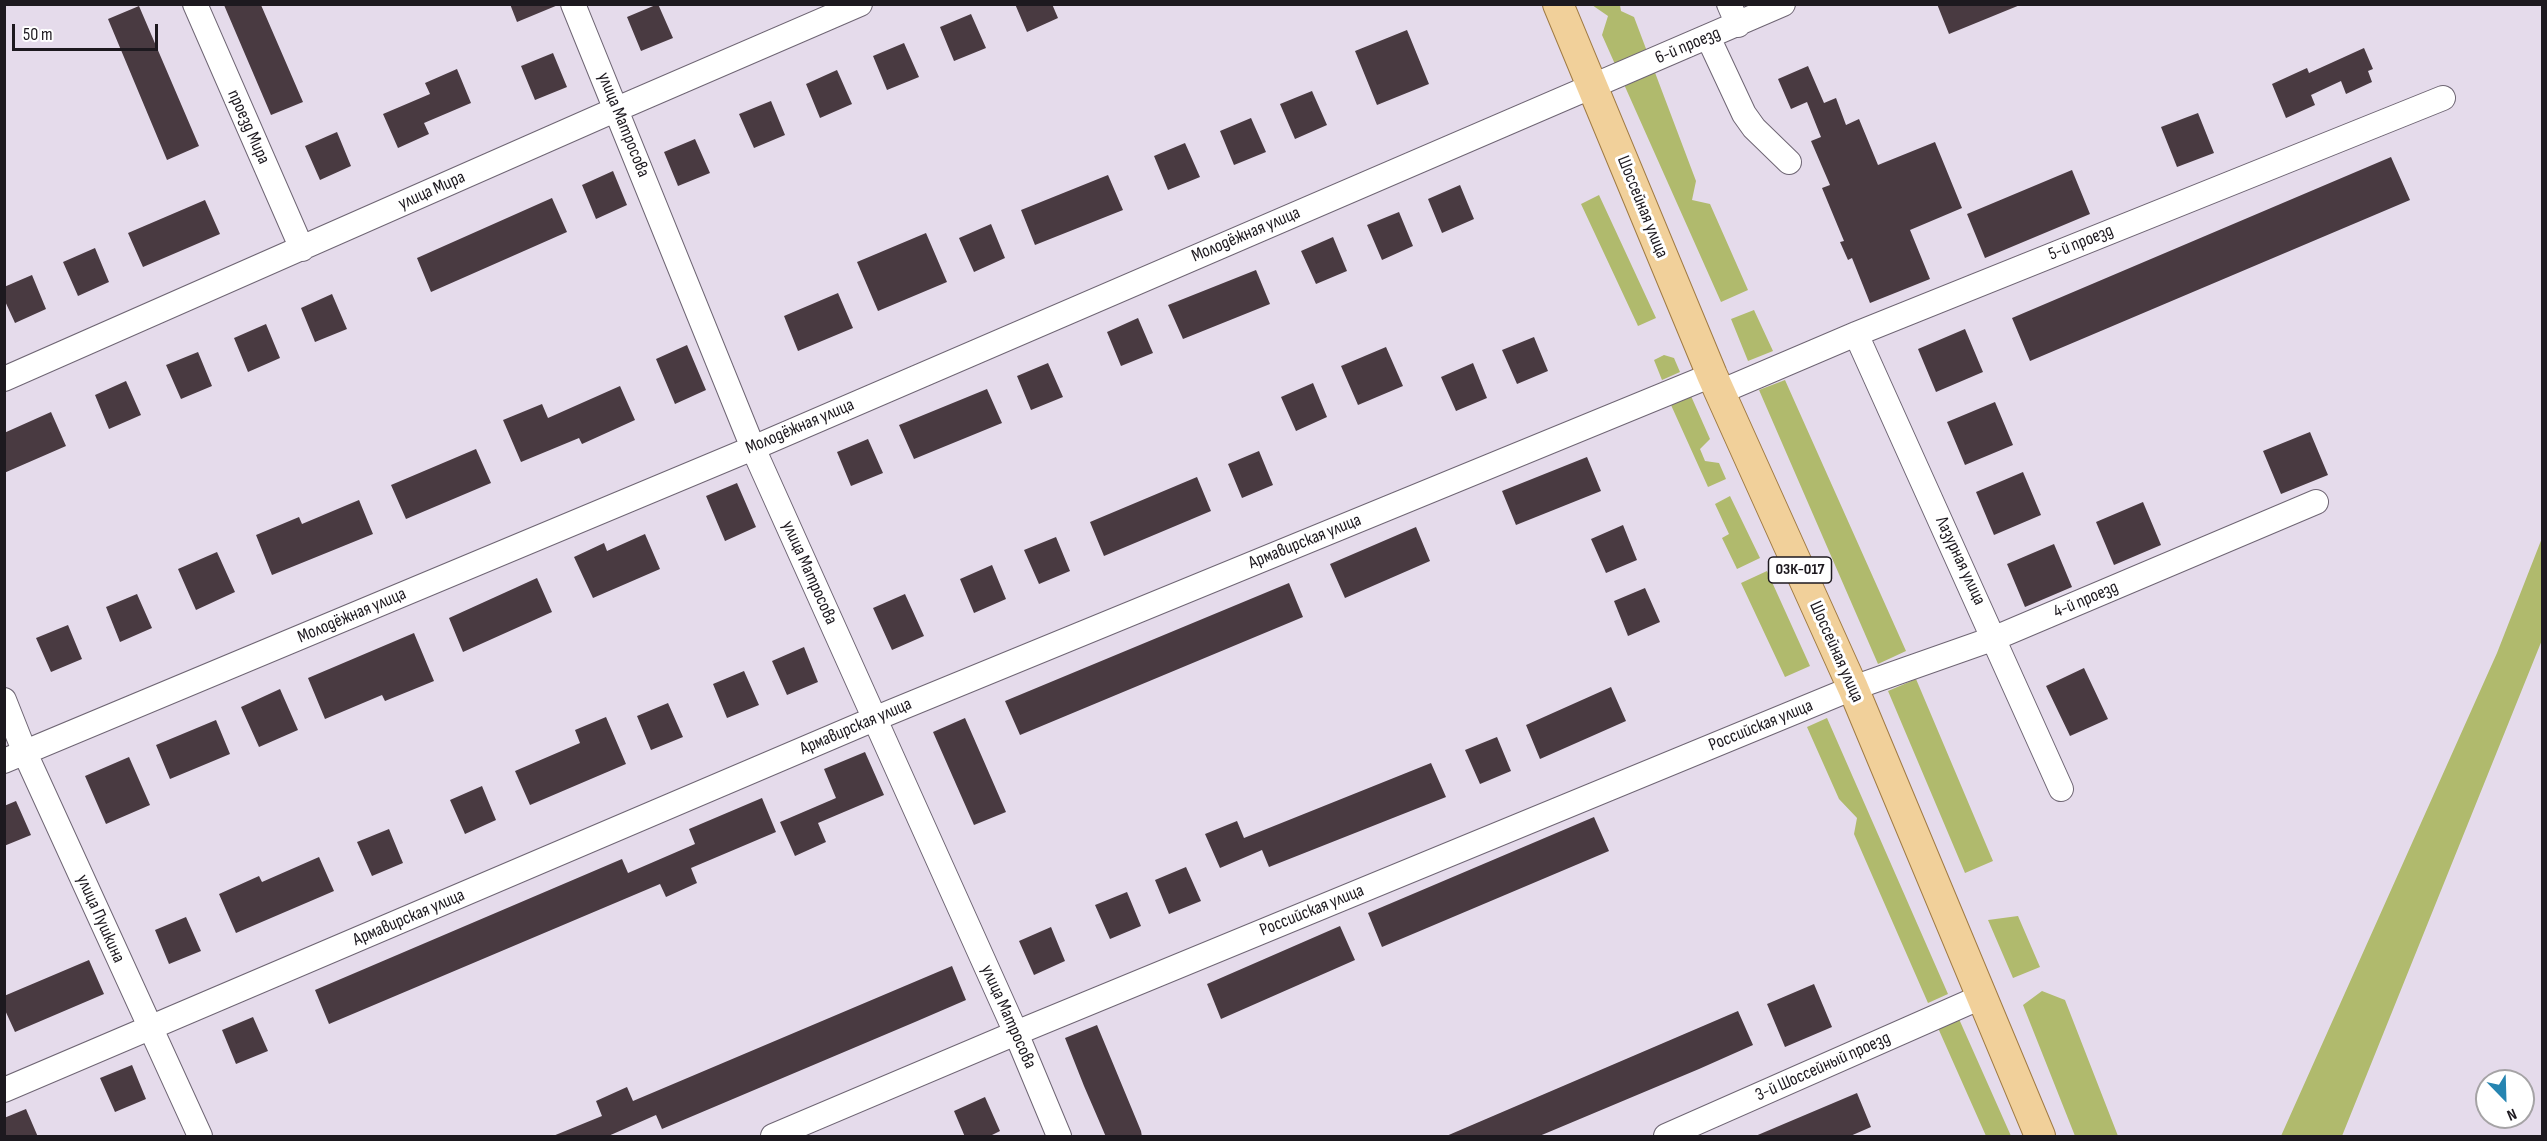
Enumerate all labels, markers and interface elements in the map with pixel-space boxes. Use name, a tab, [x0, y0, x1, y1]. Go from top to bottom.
scale bar	[15, 12, 160, 50]
street label: 6-й проезд	[1652, 23, 1724, 69]
text: 50 m	[23, 24, 53, 45]
street label: улица Матросова	[592, 69, 654, 181]
street label: проезд Мира	[222, 86, 274, 168]
street label: Шоссейная улица	[1612, 153, 1672, 261]
street label: улица Мира	[395, 167, 469, 215]
street label: Молодёжная улица	[1188, 202, 1304, 268]
street label: 5-й проезд	[2045, 220, 2117, 266]
street label: Молодёжная улица	[742, 394, 858, 460]
street label: Армавирская улица	[1246, 510, 1364, 574]
street label: Лазурная улица	[1930, 513, 1990, 609]
street label: улица Матросова	[777, 518, 841, 628]
road number: 03К-017	[1768, 557, 1832, 583]
street label: 4-й проезд	[2050, 577, 2122, 623]
street label: Молодёжная улица	[294, 583, 410, 649]
street label: Шоссейная улица	[1804, 598, 1868, 706]
street label: Армавирская улица	[797, 694, 915, 760]
street label: Российская улица	[1706, 695, 1816, 757]
street label: улица Пушкина	[71, 872, 129, 966]
street label: Российская улица	[1257, 880, 1367, 942]
street label: Армавирская улица	[350, 885, 468, 951]
street label: улица Матросова	[976, 962, 1040, 1072]
street label: 3-й Шоссейный проезд	[1752, 1028, 1894, 1106]
north arrow	[2475, 1069, 2535, 1129]
text: N	[2504, 1104, 2519, 1125]

